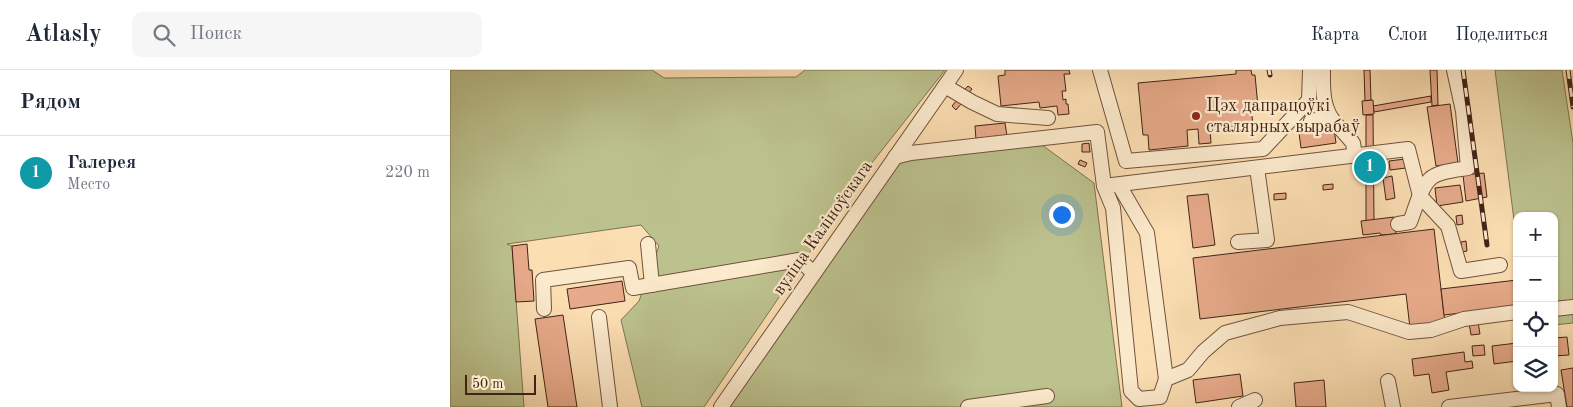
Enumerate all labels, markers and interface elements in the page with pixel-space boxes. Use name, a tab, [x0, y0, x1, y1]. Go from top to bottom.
search box	[132, 12, 482, 57]
icon: search	[150, 21, 178, 49]
text: Atlasly	[25, 23, 102, 47]
text: Поиск	[190, 25, 242, 44]
text: Карта	[1311, 26, 1360, 44]
text: Слои	[1388, 26, 1427, 44]
text: Поделиться	[1455, 26, 1548, 44]
text: Рядом	[20, 92, 81, 113]
place label: Цэх дапрацоўкі сталярных вырабаў	[1206, 97, 1361, 136]
marker: Цэх дапрацоўкі сталярных вырабаў	[1190, 110, 1202, 122]
pin: 1	[1354, 148, 1386, 186]
text: Галерея	[67, 154, 136, 173]
street label: вуліца Каліноўскага	[770, 157, 876, 299]
text: 1	[31, 165, 41, 181]
text: 220 m	[385, 165, 430, 181]
text: Место	[67, 177, 110, 193]
your location	[1049, 202, 1075, 228]
map controls	[1513, 212, 1558, 392]
button: +	[1513, 212, 1558, 257]
button: −	[1513, 257, 1558, 302]
button: locate	[1513, 302, 1558, 347]
button: layers	[1513, 347, 1558, 392]
scale bar	[465, 372, 536, 395]
text: 50 m	[472, 377, 503, 391]

